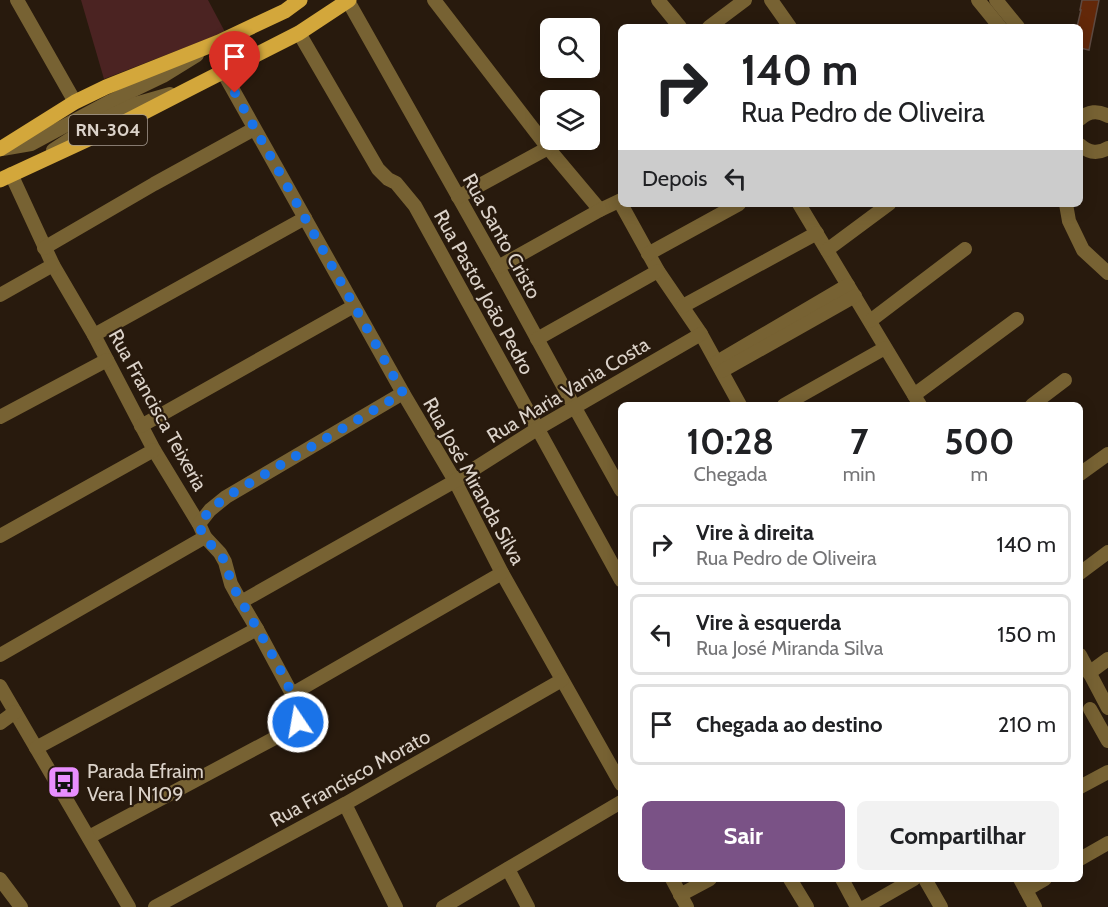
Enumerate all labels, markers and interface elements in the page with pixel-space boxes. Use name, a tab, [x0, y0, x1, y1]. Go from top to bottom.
map controls	[540, 18, 600, 150]
button: search	[540, 18, 600, 78]
pin	[209, 31, 260, 93]
icon: arrive	[218, 40, 251, 73]
text: 140 m	[741, 44, 858, 96]
icon: right	[642, 48, 720, 126]
button: layers	[540, 90, 600, 150]
text: Rua Pedro de Oliveira	[741, 96, 985, 129]
road number: RN-304	[69, 115, 147, 145]
icon: left	[719, 162, 752, 195]
text: Depois	[642, 165, 707, 192]
street label: Rua Santo Cristo	[458, 169, 546, 303]
street label: Rua Pastor João Pedro	[429, 206, 539, 378]
street label: Rua Francisca Teixeria	[104, 325, 213, 495]
street label: Rua Maria Vania Costa	[483, 332, 654, 448]
street label: Rua José Miranda Silva	[418, 393, 530, 569]
text: 10:28	[687, 419, 774, 463]
text: 7	[850, 419, 868, 463]
text: 500	[944, 419, 1014, 463]
text: Chegada	[694, 462, 767, 486]
text: min	[843, 462, 876, 486]
text: m	[971, 462, 988, 486]
text: Vire à direita	[696, 519, 814, 546]
icon: right	[645, 528, 678, 561]
text: 140 m	[997, 531, 1056, 558]
text: Rua Pedro de Oliveira	[696, 546, 876, 570]
text: Vire à esquerda	[696, 609, 841, 636]
icon: left	[645, 618, 678, 651]
text: 150 m	[997, 621, 1056, 648]
text: Rua José Miranda Silva	[696, 636, 883, 660]
position arrow	[266, 690, 330, 754]
icon: arrive	[645, 708, 678, 741]
text: Chegada ao destino	[696, 711, 882, 738]
text: 210 m	[998, 711, 1056, 738]
street label: Rua Francisco Morato	[266, 724, 434, 832]
place label: Parada Efraim Vera | N109	[87, 759, 204, 806]
bus stop icon: Parada Efraim Vera | N109	[46, 764, 82, 800]
button: Sair	[642, 801, 845, 870]
button: Compartilhar	[857, 801, 1059, 870]

